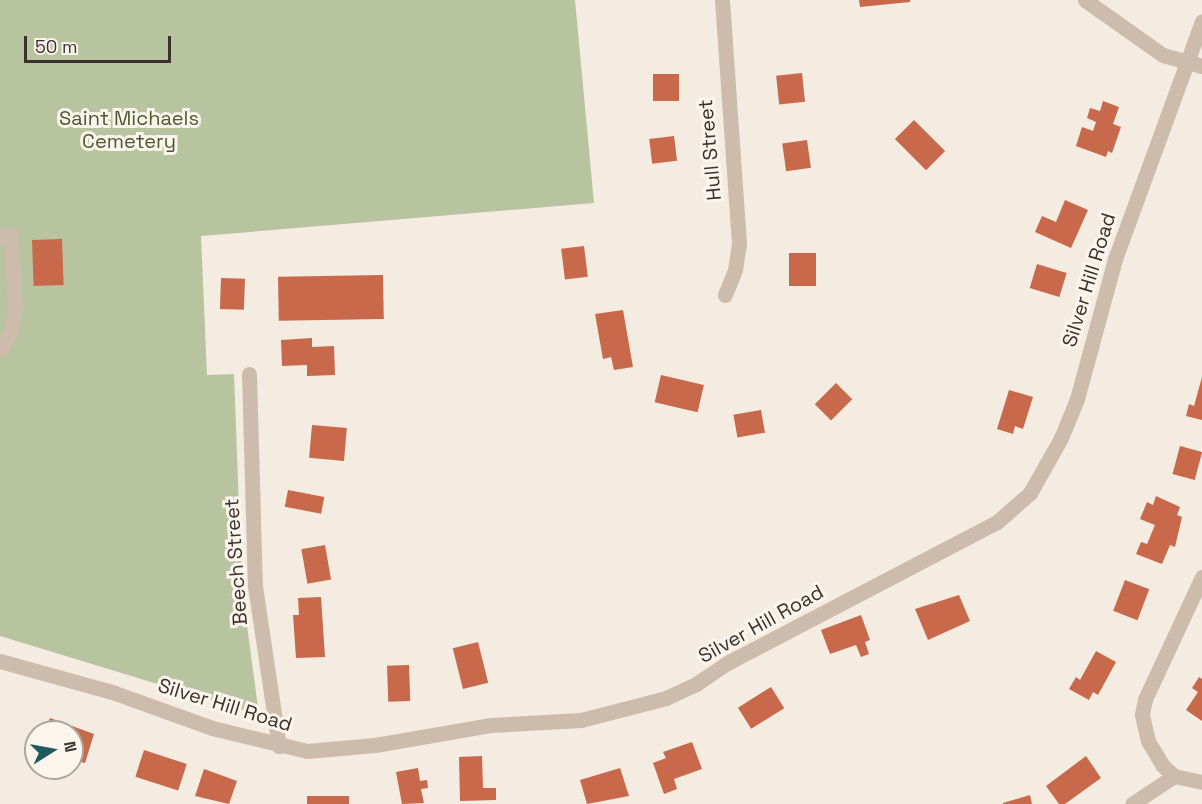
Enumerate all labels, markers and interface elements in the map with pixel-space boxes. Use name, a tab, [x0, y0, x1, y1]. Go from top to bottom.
scale bar	[27, 24, 174, 62]
text: 50 m	[35, 35, 77, 58]
street label: Hull Street	[694, 98, 726, 202]
park label: Saint Michaels Cemetery	[59, 106, 199, 153]
street label: Silver Hill Road	[1057, 210, 1121, 350]
street label: Beech Street	[220, 498, 252, 626]
street label: Silver Hill Road	[694, 580, 828, 668]
street label: Silver Hill Road	[155, 673, 295, 737]
north arrow	[24, 720, 84, 780]
text: N	[59, 740, 82, 754]

